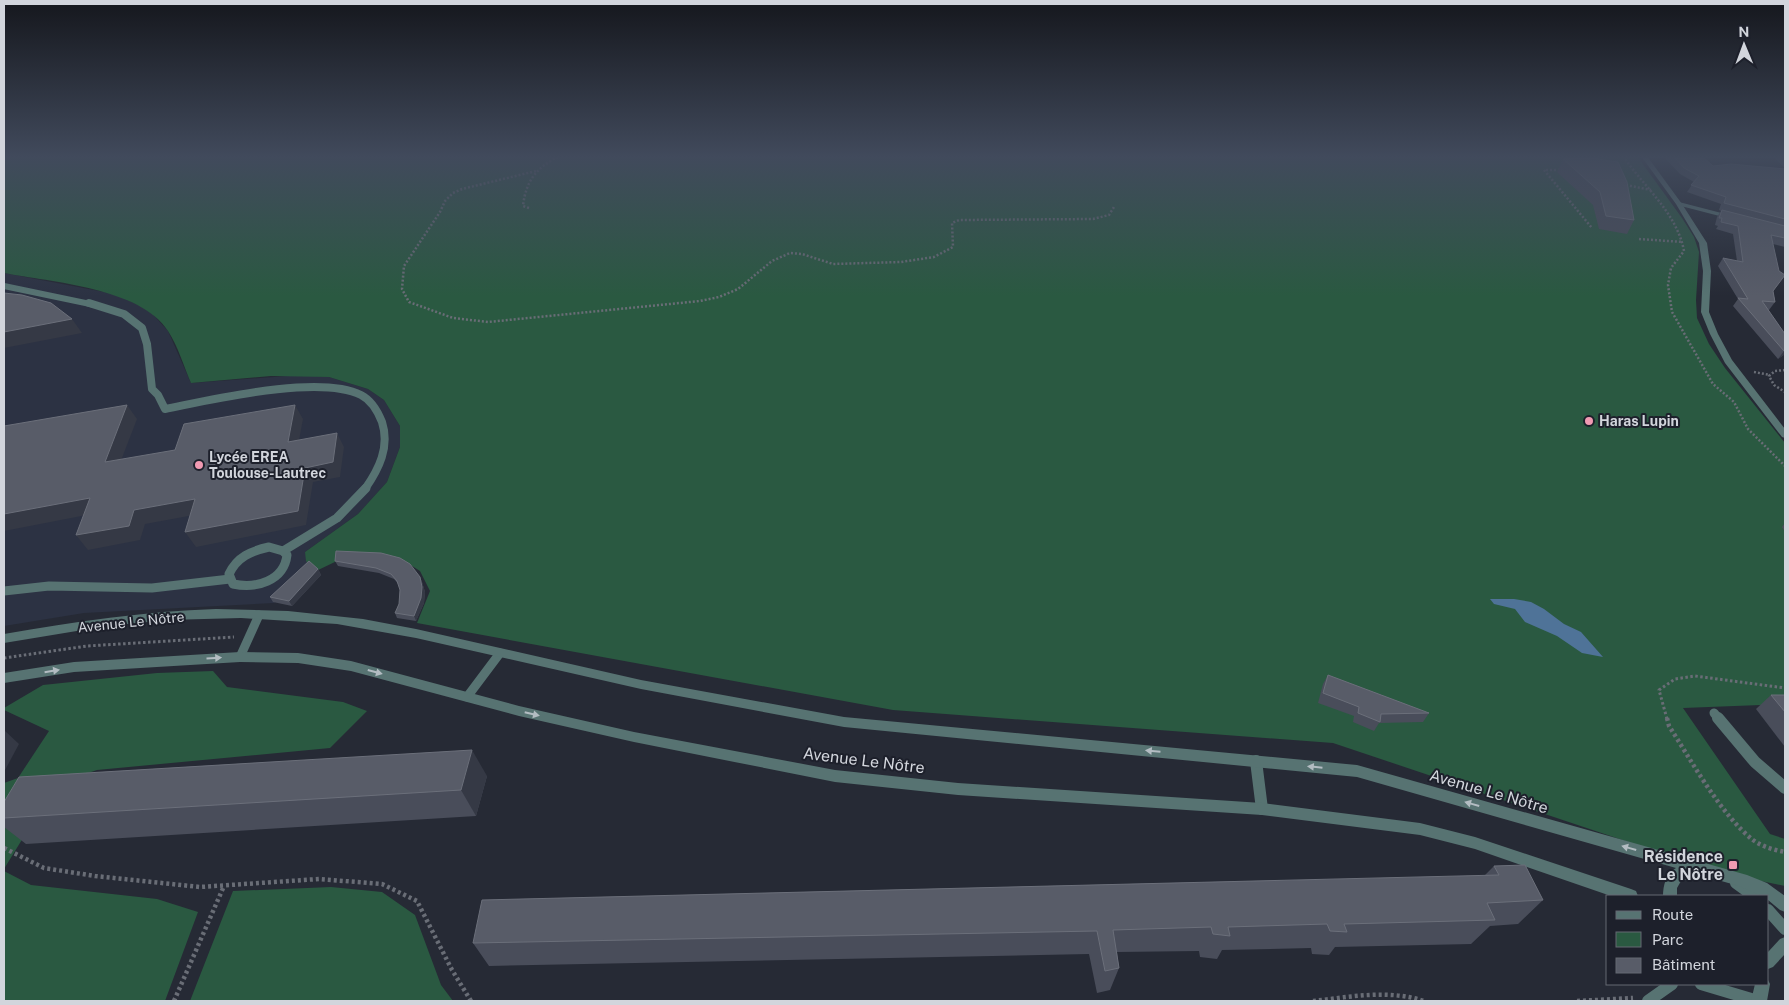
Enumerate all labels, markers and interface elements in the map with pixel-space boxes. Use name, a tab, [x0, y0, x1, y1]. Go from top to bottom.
north arrow	[1719, 20, 1769, 70]
text: N	[1738, 24, 1749, 40]
place label: Haras Lupin	[1599, 413, 1679, 429]
marker: Haras Lupin	[1583, 415, 1595, 427]
place label: Lycée EREA Toulouse-Lautrec	[209, 449, 326, 481]
marker: Lycée EREA Toulouse-Lautrec	[193, 459, 205, 471]
street label: Avenue Le Nôtre	[77, 608, 185, 636]
one-way arrow	[206, 654, 222, 662]
one-way arrow	[44, 666, 60, 674]
one-way arrow	[367, 669, 382, 677]
one-way arrow	[524, 710, 539, 718]
street label: Avenue Le Nôtre	[802, 744, 926, 777]
one-way arrow	[1145, 747, 1161, 755]
one-way arrow	[1306, 763, 1322, 771]
street label: Avenue Le Nôtre	[1427, 765, 1550, 818]
one-way arrow	[1465, 800, 1480, 808]
one-way arrow	[1621, 844, 1636, 852]
place label: Résidence Le Nôtre	[1644, 847, 1723, 884]
marker: Résidence Le Nôtre	[1727, 859, 1739, 871]
legend	[1606, 895, 1769, 985]
text: Route	[1652, 906, 1693, 923]
text: Parc	[1652, 931, 1684, 948]
text: Bâtiment	[1652, 956, 1715, 973]

